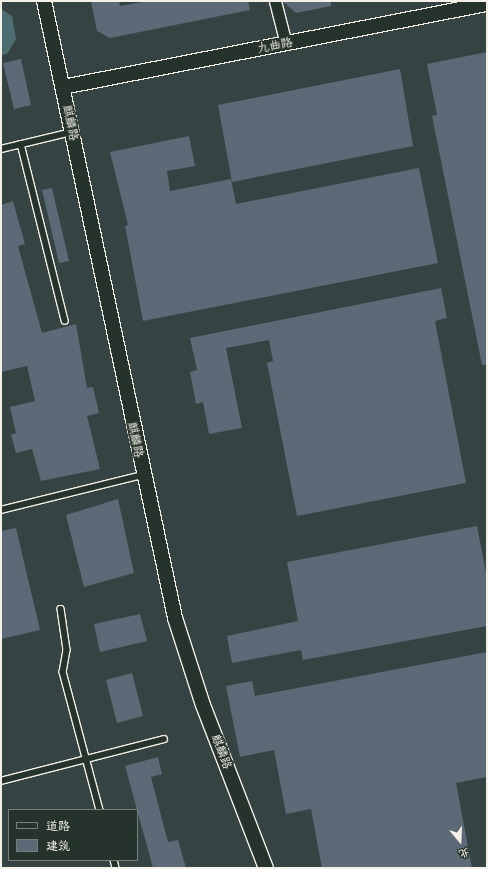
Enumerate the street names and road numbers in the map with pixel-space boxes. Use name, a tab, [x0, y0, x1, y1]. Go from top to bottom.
street label: 九曲路	[256, 35, 294, 57]
street label: 麒麟路	[59, 104, 81, 142]
street label: 麒麟路	[124, 421, 146, 459]
street label: 麒麟路	[208, 733, 234, 771]

